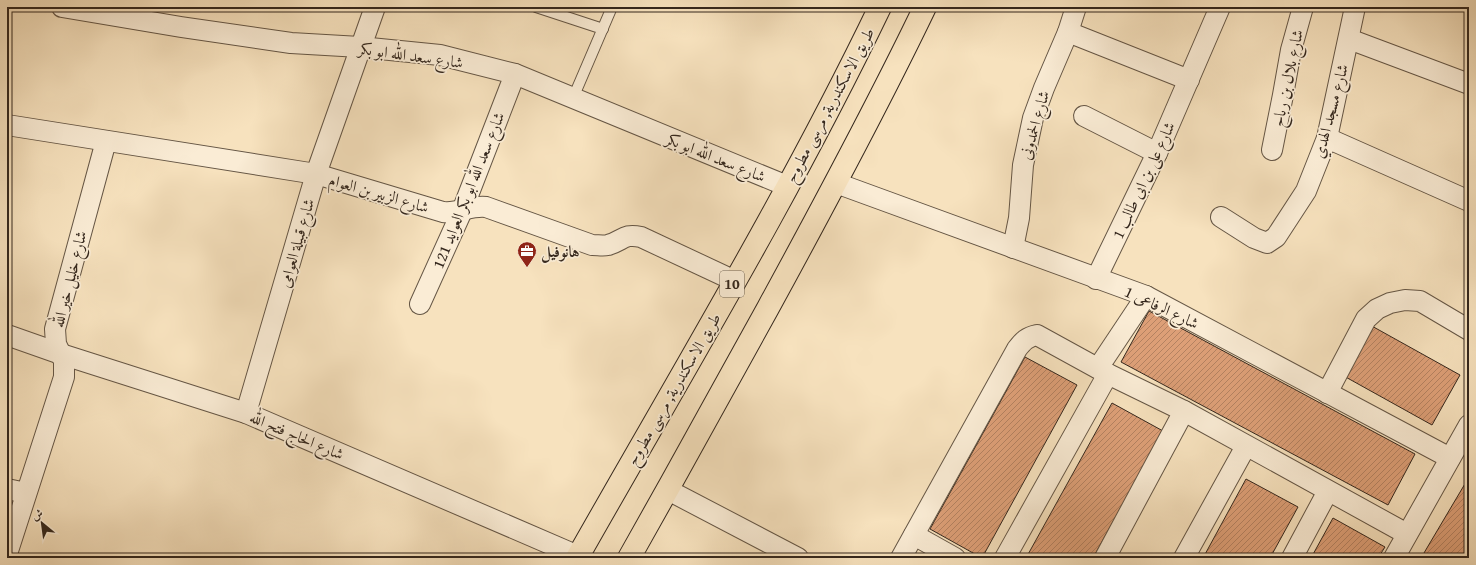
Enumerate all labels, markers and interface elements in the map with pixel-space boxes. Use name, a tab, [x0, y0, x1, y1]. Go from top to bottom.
street label: طريق الاسكندرية, مرسى مطروح	[778, 23, 883, 188]
street label: شارع بلال بن رباح	[1265, 27, 1312, 130]
street label: شارع سعد الله ابو بكر	[355, 36, 465, 76]
street label: شارع مسجد الهدي	[1306, 61, 1356, 161]
street label: شارع الحمدونى	[1013, 88, 1057, 163]
street label: شارع سعد الله ابو بكر العوايد 121	[426, 108, 512, 273]
street label: شارع على بن ابى طالب 1	[1105, 117, 1182, 243]
street label: شارع سعد الله ابو بكر	[660, 125, 769, 190]
street label: شارع الزبير بن العوام	[325, 167, 432, 222]
street label: شارع قبيلة العوامى	[272, 196, 322, 291]
street label: شارع خليل خير الله	[45, 228, 95, 330]
place label: هانوفيل	[541, 239, 579, 263]
office icon: هانوفيل	[516, 240, 538, 268]
road number: 10	[720, 271, 744, 297]
street label: شارع الرفاعى 1	[1120, 279, 1203, 337]
street label: طريق الاسكندرية, مرسى مطروح	[619, 308, 729, 471]
street label: شارع الحاج فتح الله	[245, 404, 348, 468]
north arrow	[22, 503, 62, 543]
text: ش	[28, 505, 46, 524]

